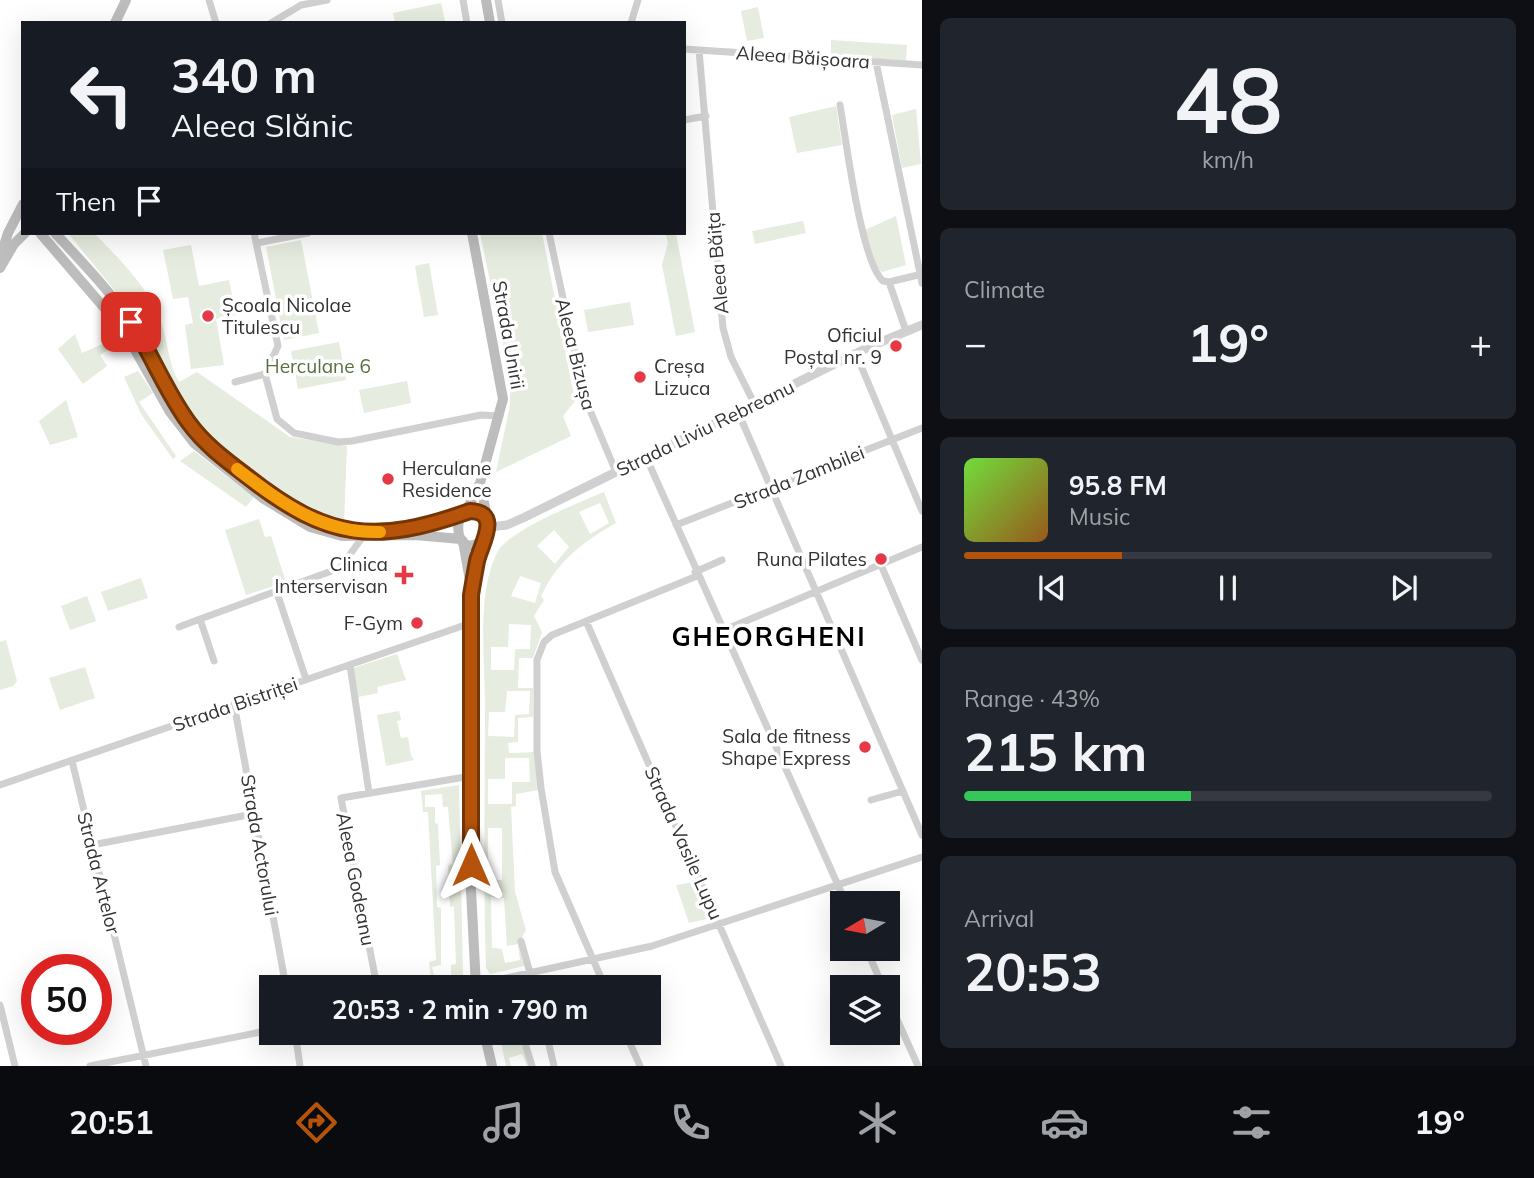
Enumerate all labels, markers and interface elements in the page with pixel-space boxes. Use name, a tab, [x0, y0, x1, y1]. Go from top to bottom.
street label: Aleea Băișoara	[735, 40, 871, 75]
text: 48	[1173, 42, 1283, 156]
text: 340 m	[171, 44, 317, 105]
icon: left	[56, 49, 147, 140]
text: Aleea Slănic	[171, 105, 353, 145]
text: km/h	[1202, 145, 1254, 174]
icon: arrive	[130, 182, 168, 220]
text: Then	[56, 185, 116, 218]
street label: Aleea Băița	[701, 211, 734, 315]
text: Climate	[964, 275, 1045, 304]
street label: Strada Unirii	[488, 279, 530, 391]
pin	[101, 292, 161, 352]
place label: Școala Nicolae Titulescu	[222, 293, 351, 339]
street label: Aleea Bizușa	[550, 295, 602, 413]
icon: arrive	[112, 303, 150, 341]
marker: Școala Nicolae Titulescu	[200, 308, 216, 324]
text: 19°	[1187, 310, 1269, 375]
text: −	[964, 319, 987, 367]
text: +	[1469, 319, 1492, 367]
place label: Oficiul Poștal nr. 9	[784, 323, 882, 370]
marker: Oficiul Poștal nr. 9	[888, 338, 904, 354]
park label: Herculane 6	[265, 354, 371, 378]
place label: Creșa Lizuca	[654, 354, 710, 400]
marker: Creșa Lizuca	[632, 369, 648, 385]
street label: Strada Liviu Rebreanu	[612, 374, 798, 482]
street label: Strada Zambilei	[730, 440, 868, 514]
place label: Herculane Residence	[402, 456, 492, 502]
text: 95.8 FM	[1069, 469, 1167, 502]
marker: Herculane Residence	[380, 471, 396, 487]
text: Music	[1069, 502, 1130, 531]
place label: Runa Pilates	[756, 547, 867, 571]
marker: Runa Pilates	[873, 551, 889, 567]
place label: Clinica Interservisan	[274, 552, 388, 598]
marker: Clinica Interservisan	[394, 565, 414, 585]
icon: previous	[1033, 569, 1071, 607]
icon: pause	[1209, 569, 1247, 607]
icon: next	[1385, 569, 1423, 607]
place label: F-Gym	[344, 611, 403, 635]
marker: F-Gym	[409, 615, 425, 631]
district label: GHEORGHENI	[671, 620, 867, 653]
street label: Strada Bistriței	[169, 671, 301, 738]
text: Range · 43%	[964, 684, 1100, 713]
text: 215 km	[964, 719, 1147, 784]
place label: Sala de fitness Shape Express	[721, 724, 851, 770]
marker: Sala de fitness Shape Express	[857, 739, 873, 755]
street label: Strada Vasile Lupu	[639, 763, 729, 923]
street label: Strada Actorului	[236, 773, 284, 917]
street label: Strada Artelor	[72, 809, 126, 937]
street label: Aleea Godeanu	[331, 810, 381, 948]
position arrow	[434, 828, 508, 902]
north arrow	[830, 891, 900, 961]
map controls	[830, 891, 900, 1045]
text: Arrival	[964, 904, 1034, 933]
text: 20:53	[964, 939, 1102, 1004]
speed limit sign: 50	[21, 954, 112, 1045]
button: layers	[830, 975, 900, 1045]
text: 20:53 · 2 min · 790 m	[332, 993, 588, 1026]
icon: directions	[292, 1098, 341, 1147]
icon: music	[479, 1098, 528, 1147]
icon: phone	[666, 1098, 715, 1147]
icon: climate	[853, 1098, 902, 1147]
icon: car	[1040, 1098, 1089, 1147]
icon: filters	[1227, 1098, 1276, 1147]
text: 20:51	[69, 1102, 154, 1142]
text: 19°	[1414, 1102, 1465, 1142]

